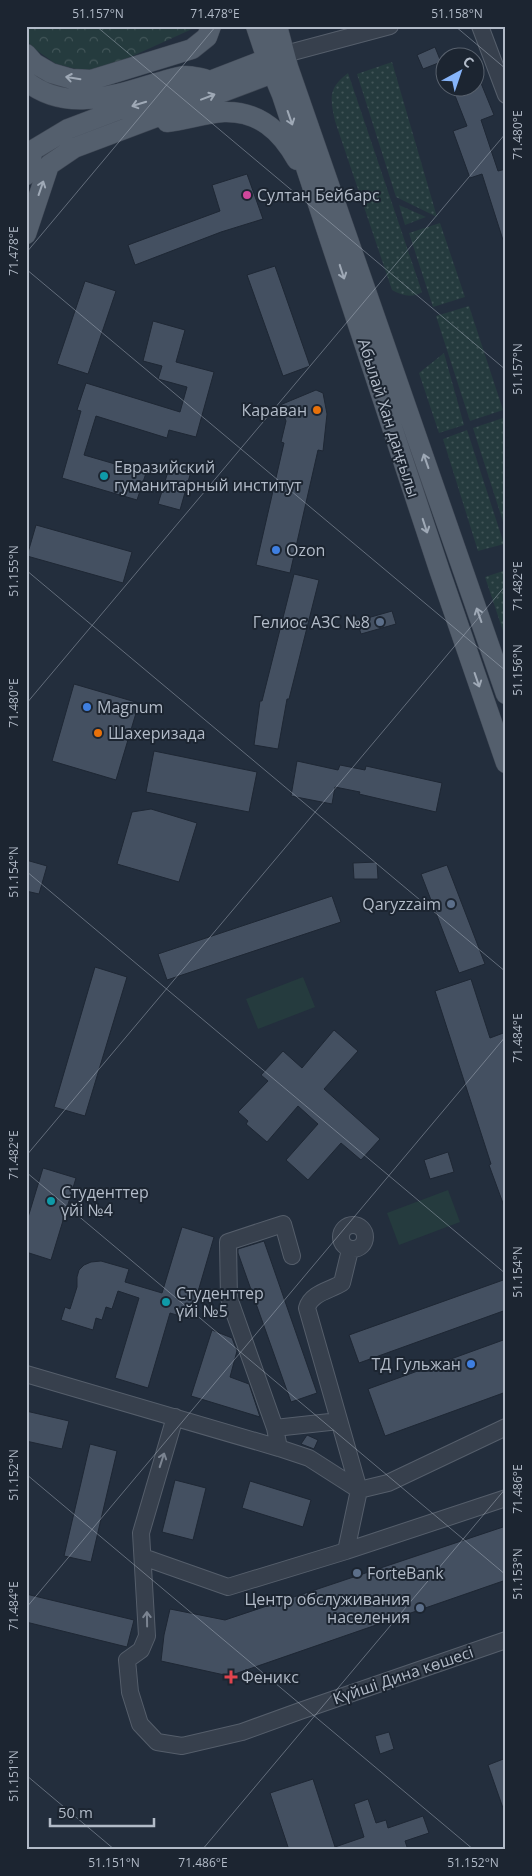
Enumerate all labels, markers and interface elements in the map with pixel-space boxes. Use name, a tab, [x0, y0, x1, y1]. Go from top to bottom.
text: 51.157°N	[72, 5, 124, 22]
text: 71.478°E	[190, 5, 240, 22]
text: 51.158°N	[431, 5, 483, 22]
north arrow	[434, 48, 484, 98]
text: С	[459, 52, 478, 72]
one-way arrow	[65, 73, 81, 83]
one-way arrow	[200, 92, 215, 101]
one-way arrow	[131, 100, 147, 110]
one-way arrow	[286, 110, 295, 125]
text: 71.480°E	[509, 110, 526, 160]
one-way arrow	[37, 180, 46, 196]
place label: Султан Бейбарс	[257, 184, 380, 206]
marker: Султан Бейбарс	[241, 189, 253, 201]
text: 71.478°E	[5, 226, 22, 276]
one-way arrow	[337, 264, 347, 280]
street label: Абылай Хан даңғылы	[353, 336, 425, 500]
text: 51.157°N	[509, 343, 526, 395]
place label: Караван	[241, 399, 307, 421]
marker: Караван	[311, 404, 323, 416]
one-way arrow	[421, 454, 430, 470]
place label: Евразийский гуманитарный институт	[114, 456, 302, 496]
marker: Евразийский гуманитарный институт	[98, 470, 110, 482]
one-way arrow	[421, 518, 430, 534]
place label: Ozon	[286, 539, 325, 561]
marker: Ozon	[270, 544, 282, 556]
text: 51.155°N	[5, 545, 22, 597]
text: 71.482°E	[509, 561, 526, 611]
one-way arrow	[474, 608, 483, 623]
place label: Гелиос АЗС №8	[253, 611, 370, 633]
marker: Гелиос АЗС №8	[374, 616, 386, 628]
text: 51.156°N	[509, 644, 526, 696]
one-way arrow	[473, 672, 483, 688]
text: 71.480°E	[5, 678, 22, 728]
place label: Magnum	[97, 696, 163, 718]
marker: Magnum	[81, 701, 93, 713]
place label: Шахеризада	[108, 722, 205, 744]
marker: Шахеризада	[92, 727, 104, 739]
text: 51.154°N	[5, 846, 22, 898]
place label: Qaryzzaim	[362, 893, 441, 915]
marker: Qaryzzaim	[445, 898, 457, 910]
text: 71.484°E	[509, 1013, 526, 1063]
text: 71.482°E	[5, 1130, 22, 1180]
place label: Студенттер үйі №4	[61, 1181, 149, 1221]
marker: Студенттер үйі №4	[45, 1195, 57, 1207]
text: 51.154°N	[509, 1246, 526, 1298]
place label: Студенттер үйі №5	[176, 1282, 264, 1322]
marker: Студенттер үйі №5	[160, 1296, 172, 1308]
place label: ТД Гульжан	[371, 1353, 461, 1375]
marker: ТД Гульжан	[465, 1358, 477, 1370]
text: 51.152°N	[5, 1449, 22, 1501]
one-way arrow	[158, 1453, 167, 1469]
text: 71.486°E	[509, 1464, 526, 1514]
text: 51.153°N	[509, 1548, 526, 1600]
place label: ForteBank	[367, 1562, 444, 1584]
marker: ForteBank	[351, 1567, 363, 1579]
text: 71.484°E	[5, 1581, 22, 1631]
place label: Центр обслуживания населения	[244, 1588, 410, 1628]
marker: Центр обслуживания населения	[414, 1602, 426, 1614]
one-way arrow	[142, 1612, 152, 1628]
street label: Күйші Дина көшесі	[330, 1641, 476, 1709]
place label: Феникс	[241, 1666, 299, 1688]
marker: Феникс	[225, 1671, 237, 1683]
text: 51.151°N	[5, 1750, 22, 1802]
scale bar	[50, 1796, 154, 1828]
text: 50 m	[58, 1802, 93, 1822]
text: 51.151°N	[88, 1854, 140, 1871]
text: 71.486°E	[178, 1854, 228, 1871]
text: 51.152°N	[447, 1854, 499, 1871]

